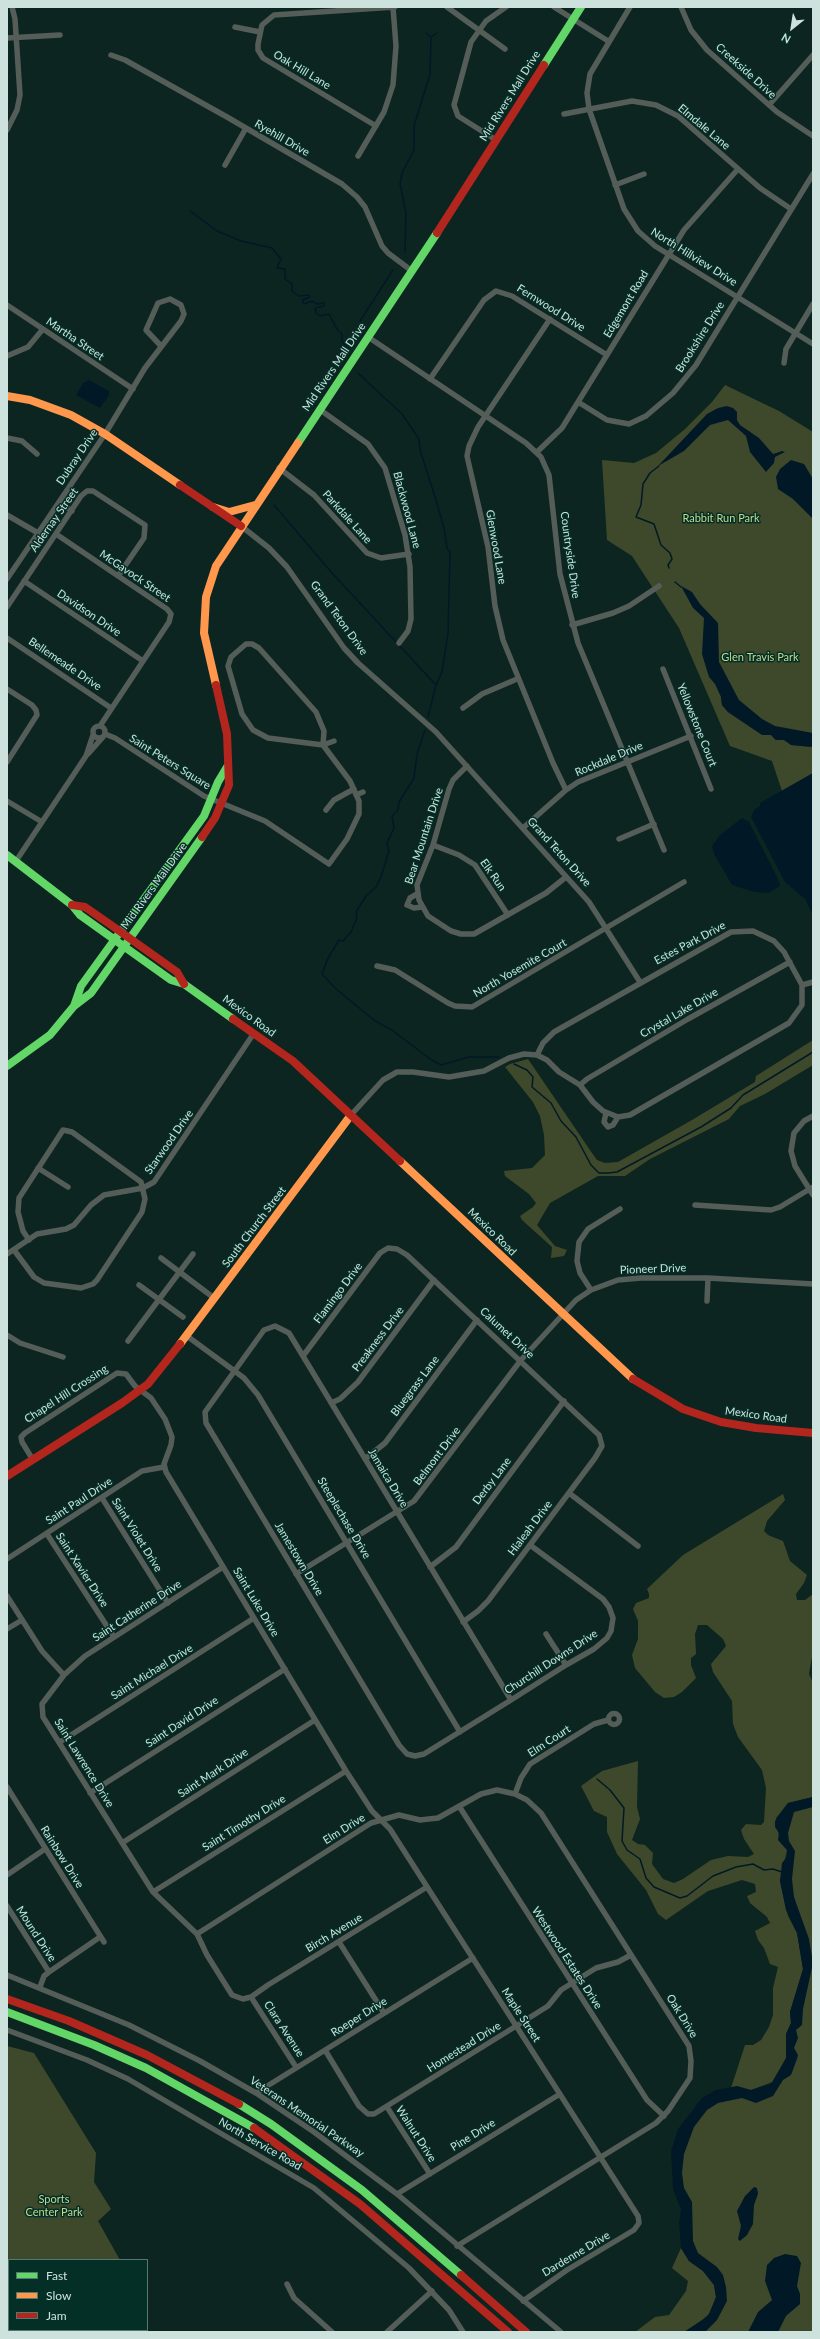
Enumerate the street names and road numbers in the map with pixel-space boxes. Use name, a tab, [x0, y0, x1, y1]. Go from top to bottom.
street label: Creekside Drive	[713, 40, 779, 102]
street label: Oak Hill Lane	[271, 48, 333, 92]
street label: Mid Rivers Mall Drive	[477, 48, 543, 144]
street label: Elmdale Lane	[675, 101, 733, 153]
street label: Ryehill Drive	[252, 117, 312, 159]
street label: North Hillview Drive	[648, 225, 740, 289]
street label: Edgemont Road	[601, 268, 651, 340]
street label: Fernwood Drive	[514, 282, 588, 334]
street label: Brookshire Drive	[673, 299, 727, 375]
street label: Martha Street	[44, 315, 106, 363]
street label: Mid Rivers Mall Drive	[299, 320, 369, 414]
street label: Dubray Drive	[53, 427, 101, 487]
street label: Blackwood Lane	[390, 470, 424, 550]
street label: Aldernay Street	[27, 486, 81, 554]
street label: Parkdale Lane	[320, 488, 374, 546]
street label: Glenwood Lane	[483, 509, 509, 585]
street label: Countryside Drive	[557, 511, 583, 599]
street label: McGavock Street	[97, 547, 173, 605]
street label: Grand Teton Drive	[308, 578, 370, 658]
street label: Davidson Drive	[55, 587, 123, 639]
street label: Bellemeade Drive	[26, 635, 104, 693]
street label: Yellowstone Court	[674, 681, 720, 769]
street label: Saint Peters Square	[127, 732, 213, 792]
street label: Rockdale Drive	[573, 739, 645, 779]
street label: Bear Mountain Drive	[402, 786, 446, 886]
street label: Grand Teton Drive	[524, 815, 594, 889]
street label: Mid Rivers Mall Drive	[118, 840, 190, 932]
street label: Elk Run	[477, 856, 509, 894]
street label: Estes Park Drive	[652, 919, 728, 967]
street label: North Yosemite Court	[471, 936, 569, 1000]
street label: Crystal Lake Drive	[638, 985, 720, 1041]
street label: Mexico Road	[220, 992, 278, 1040]
street label: Starwood Drive	[142, 1107, 196, 1177]
street label: South Church Street	[219, 1184, 289, 1270]
street label: Mexico Road	[465, 1206, 519, 1258]
street label: Flamingo Drive	[311, 1260, 365, 1326]
street label: Pioneer Drive	[620, 1261, 686, 1277]
street label: Preakness Drive	[349, 1304, 407, 1374]
street label: Calumet Drive	[477, 1305, 537, 1361]
street label: Bluegrass Lane	[388, 1353, 442, 1419]
street label: Chapel Hill Crossing	[22, 1362, 110, 1426]
street label: Mexico Road	[724, 1404, 788, 1426]
street label: Belmont Drive	[411, 1424, 463, 1488]
street label: Jamaica Drive	[365, 1446, 411, 1510]
street label: Derby Lane	[470, 1455, 514, 1507]
street label: Saint Paul Drive	[43, 1475, 115, 1527]
street label: Steeplechase Drive	[315, 1475, 373, 1561]
street label: Saint Violet Drive	[109, 1496, 165, 1574]
street label: Hialeah Drive	[505, 1498, 555, 1558]
street label: Jamestown Drive	[272, 1520, 326, 1598]
street label: Saint Xavier Drive	[53, 1530, 111, 1610]
street label: Saint Luke Drive	[230, 1565, 282, 1639]
street label: Saint Catherine Drive	[90, 1577, 184, 1645]
street label: Churchill Downs Drive	[502, 1627, 600, 1697]
street label: Saint Michael Drive	[109, 1642, 195, 1702]
street label: Saint David Drive	[143, 1694, 221, 1750]
street label: Saint Lawrence Drive	[51, 1716, 117, 1810]
street label: Elm Court	[525, 1722, 573, 1760]
street label: Saint Mark Drive	[175, 1745, 251, 1801]
street label: Saint Timothy Drive	[200, 1792, 288, 1854]
street label: Elm Drive	[321, 1811, 367, 1847]
street label: Rainbow Drive	[38, 1823, 86, 1891]
street label: Mound Drive	[13, 1904, 59, 1964]
street label: Westwood Estates Drive	[529, 1904, 605, 2012]
street label: Birch Avenue	[303, 1911, 365, 1955]
street label: Maple Street	[499, 1985, 543, 2045]
street label: Oak Drive	[663, 1992, 701, 2040]
street label: Roeper Drive	[329, 1995, 389, 2039]
street label: Clara Avenue	[261, 1999, 307, 2059]
street label: Homestead Drive	[425, 2019, 503, 2075]
street label: Veterans Memorial Parkway	[247, 2074, 367, 2160]
street label: Walnut Drive	[393, 2104, 439, 2164]
street label: North Service Road	[216, 2115, 304, 2173]
street label: Pine Drive	[448, 2116, 498, 2154]
street label: Dardenne Drive	[540, 2229, 612, 2279]

